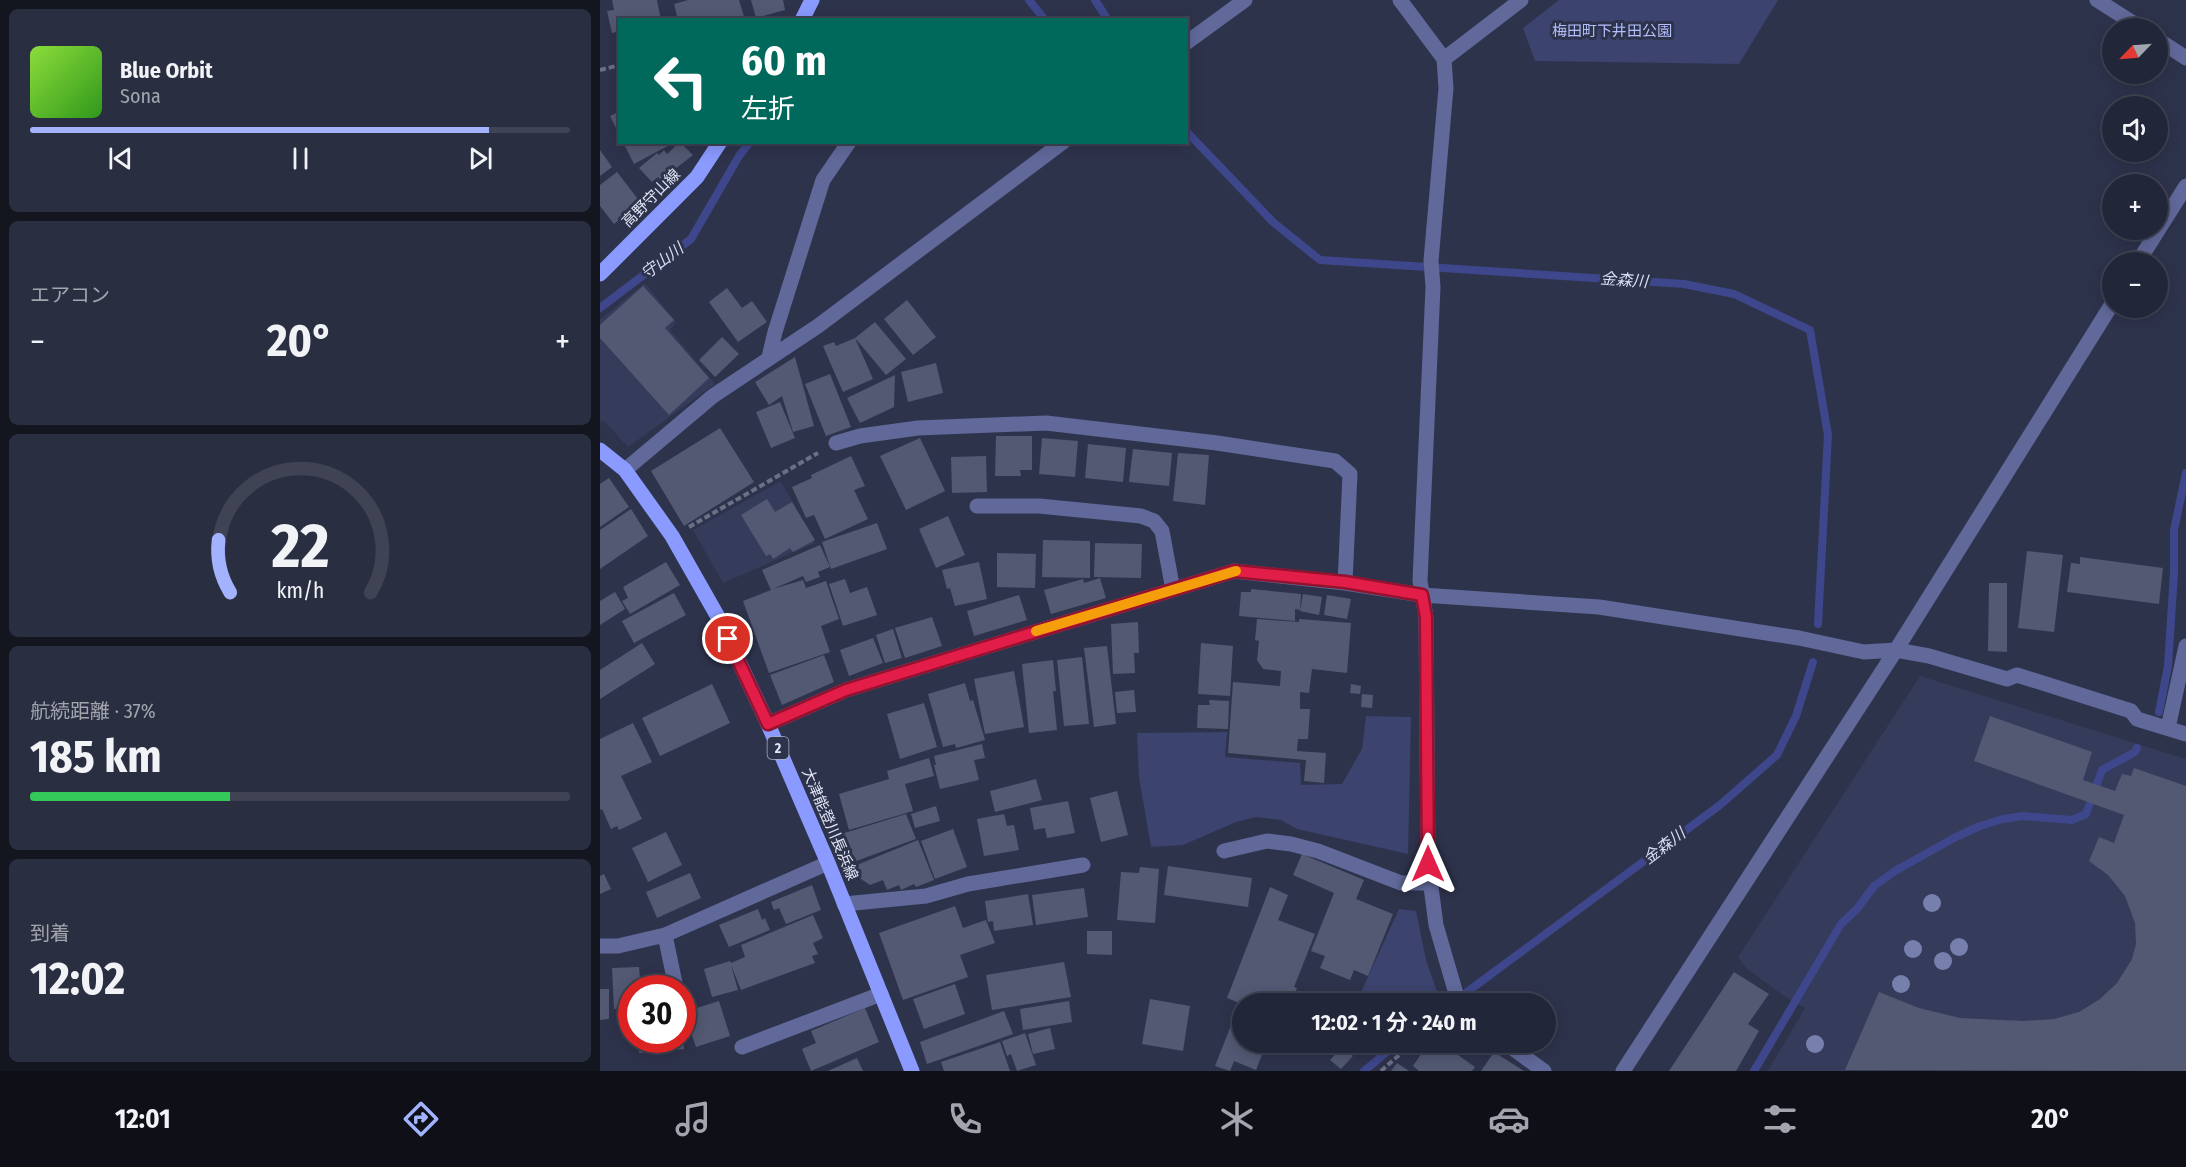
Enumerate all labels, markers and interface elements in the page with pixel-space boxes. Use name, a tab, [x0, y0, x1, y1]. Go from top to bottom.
north arrow	[2102, 18, 2168, 84]
map controls	[2102, 18, 2168, 318]
park label: 梅田町下井田公園	[1552, 22, 1672, 40]
text: 60 m	[741, 36, 827, 86]
icon: left	[642, 42, 720, 120]
text: Blue Orbit	[120, 57, 213, 84]
text: Sona	[120, 84, 161, 108]
text: 左折	[741, 93, 795, 125]
button: sound	[2102, 96, 2168, 162]
icon: previous	[104, 142, 137, 175]
icon: pause	[284, 142, 317, 175]
icon: next	[464, 142, 497, 175]
street label: 高野守山線	[618, 165, 684, 231]
button: +	[2102, 174, 2168, 240]
water label: 守山川	[637, 238, 688, 283]
button: −	[2102, 252, 2168, 318]
water label: 金森川	[1599, 269, 1651, 291]
text: エアコン	[30, 283, 110, 307]
text: 20°	[267, 314, 333, 368]
text: −	[30, 322, 45, 362]
text: +	[555, 322, 570, 362]
text: 22	[270, 509, 329, 584]
text: km/h	[276, 578, 324, 604]
pin	[702, 613, 753, 664]
icon: arrive	[711, 622, 744, 655]
text: 航続距離 · 37%	[30, 699, 156, 723]
text: 185 km	[30, 730, 162, 784]
road number: 2	[768, 737, 788, 759]
street label: 大津能登川長浜線	[798, 765, 862, 883]
water label: 金森川	[1639, 823, 1690, 868]
position arrow	[1396, 832, 1460, 896]
text: 到着	[30, 921, 70, 945]
text: 12:02	[30, 952, 125, 1006]
speed limit sign: 30	[618, 975, 696, 1053]
text: 12:02 · 1 分 · 240 m	[1311, 1009, 1477, 1036]
icon: directions	[400, 1098, 442, 1140]
icon: music	[672, 1098, 714, 1140]
icon: phone	[944, 1098, 986, 1140]
icon: climate	[1216, 1098, 1258, 1140]
icon: car	[1488, 1098, 1530, 1140]
icon: filters	[1759, 1098, 1801, 1140]
text: 12:01	[115, 1103, 171, 1135]
text: 20°	[2031, 1103, 2071, 1135]

